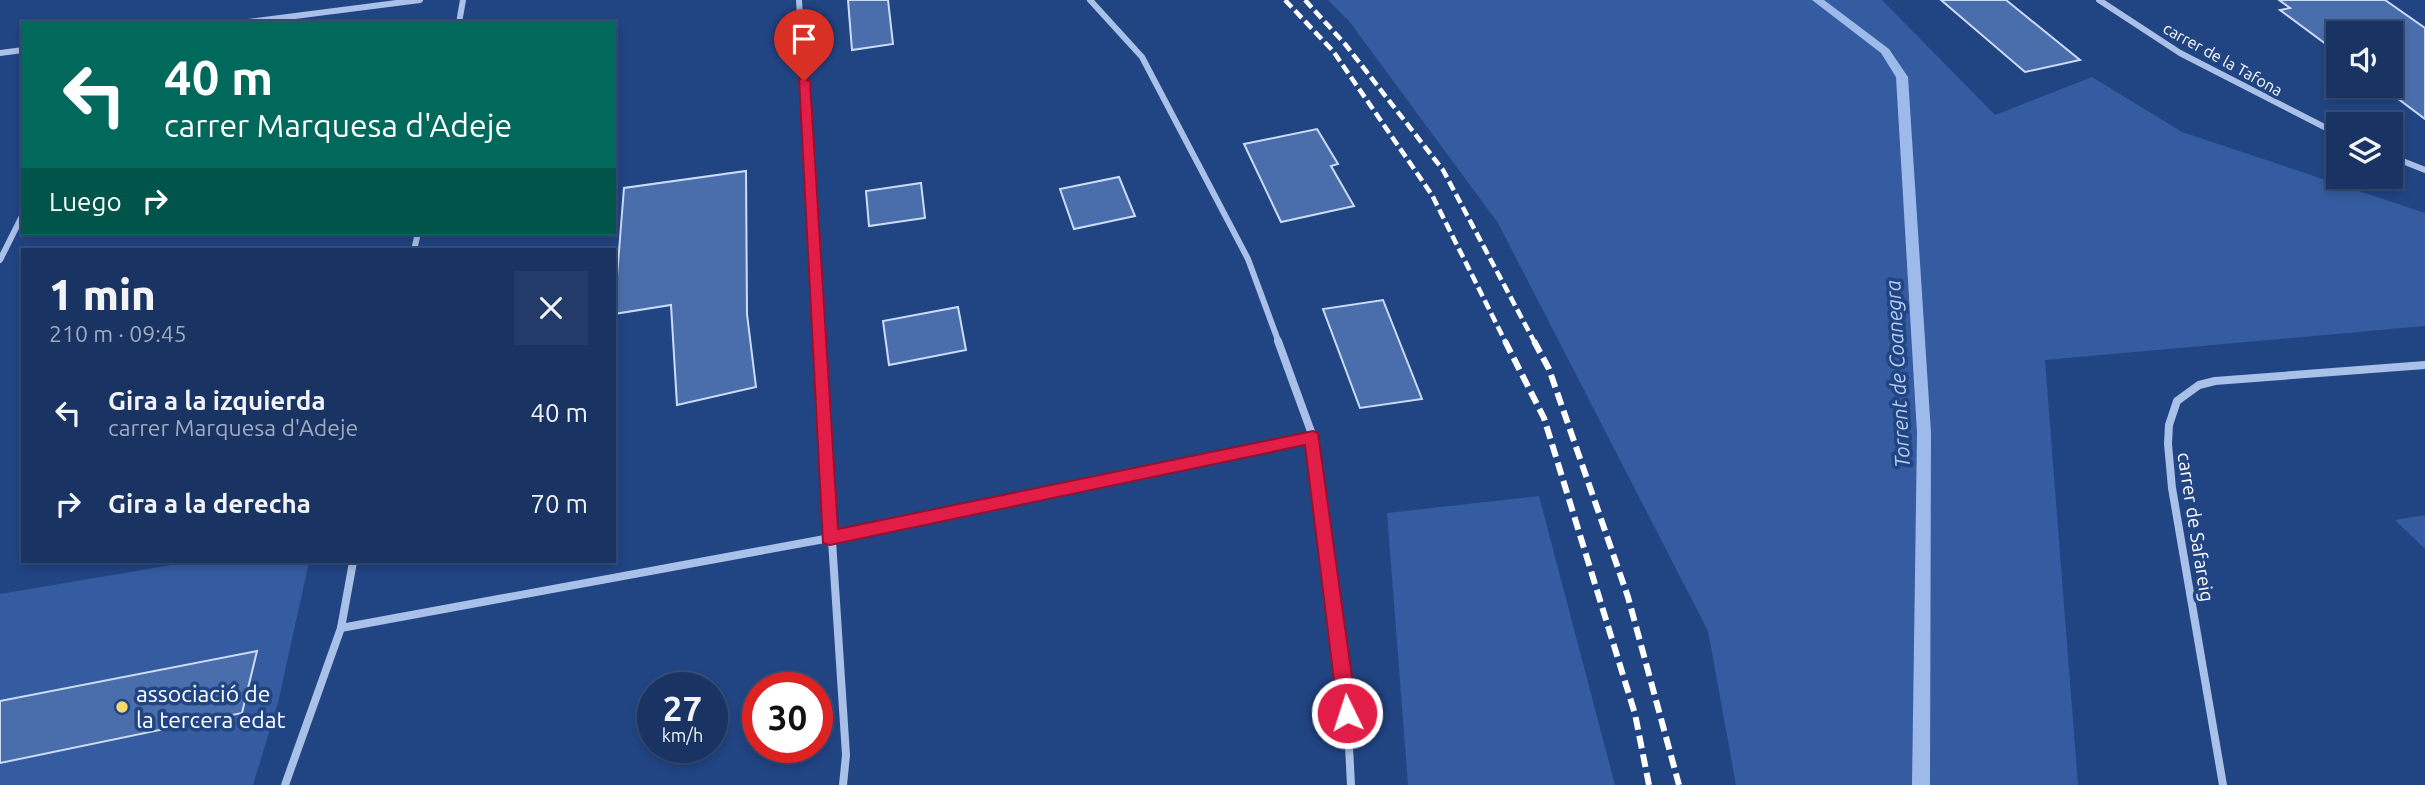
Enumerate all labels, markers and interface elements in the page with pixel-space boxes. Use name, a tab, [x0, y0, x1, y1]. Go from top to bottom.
pin	[774, 9, 834, 81]
street label: carrer de la Tafona	[2160, 19, 2286, 99]
icon: arrive	[785, 20, 823, 58]
map controls	[2326, 21, 2403, 189]
button: sound	[2326, 21, 2403, 98]
icon: left	[49, 49, 140, 140]
text: 40 m	[164, 49, 273, 104]
text: carrer Marquesa d'Adeje	[164, 107, 512, 143]
button: layers	[2326, 112, 2403, 189]
icon: right	[136, 182, 174, 220]
text: Luego	[49, 187, 122, 216]
text: 1 min	[49, 271, 156, 318]
button: close	[514, 271, 588, 345]
water label: Torrent de Coanegra	[1880, 279, 1914, 469]
text: 210 m · 09:45	[49, 321, 187, 346]
text: Gira a la izquierda	[108, 386, 326, 415]
icon: left	[49, 394, 87, 432]
text: 40 m	[530, 398, 588, 427]
text: carrer Marquesa d'Adeje	[108, 415, 358, 440]
street label: carrer de Safareig	[2173, 451, 2219, 603]
icon: right	[49, 485, 87, 523]
text: Gira a la derecha	[108, 489, 311, 518]
text: 70 m	[530, 489, 588, 518]
speed limit sign: 30	[742, 672, 833, 763]
position arrow	[1310, 676, 1384, 750]
place label: associació de la tercera edat	[136, 681, 286, 732]
text: 27	[663, 688, 702, 728]
marker: associació de la tercera edat	[114, 699, 130, 715]
text: km/h	[662, 725, 703, 745]

